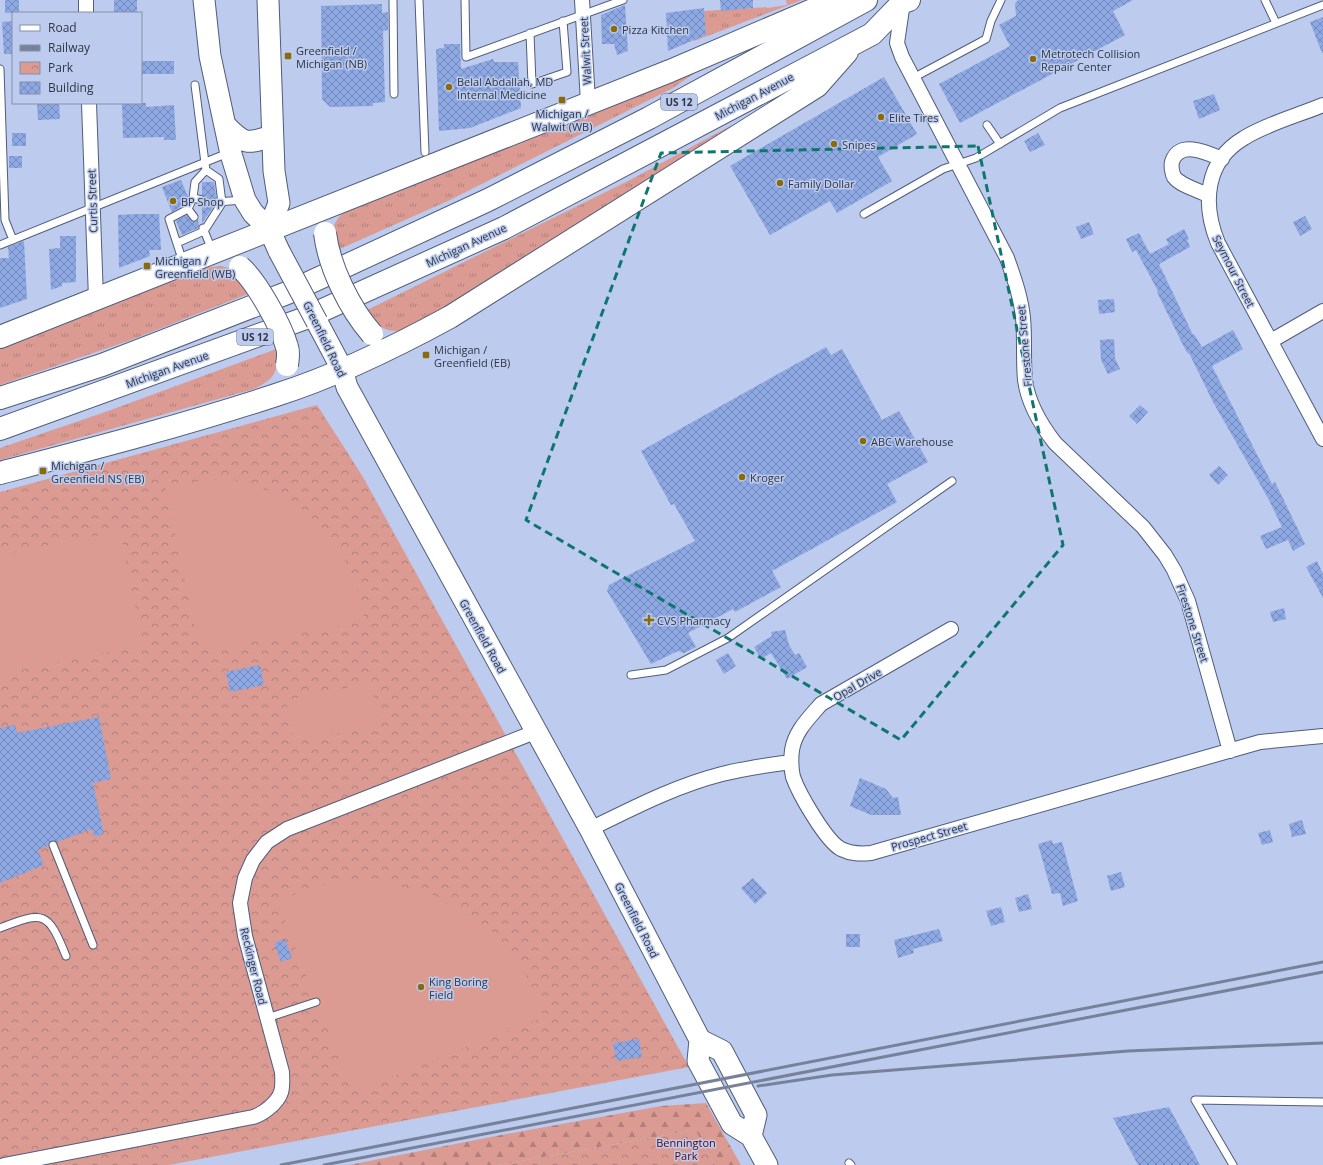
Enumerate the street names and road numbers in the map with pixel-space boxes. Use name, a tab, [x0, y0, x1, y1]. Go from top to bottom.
street label: Walwit Street	[576, 17, 594, 85]
street label: Michigan Avenue	[712, 69, 796, 123]
road number: US 12	[661, 94, 697, 110]
street label: Curtis Street	[83, 169, 101, 233]
street label: Michigan Avenue	[423, 220, 509, 270]
street label: Seymour Street	[1209, 232, 1259, 310]
street label: Greenfield Road	[300, 298, 350, 380]
street label: Firestone Street	[1013, 305, 1035, 387]
road number: US 12	[237, 329, 273, 345]
street label: Michigan Avenue	[123, 347, 211, 391]
street label: Firestone Street	[1173, 582, 1213, 664]
street label: Greenfield Road	[456, 596, 510, 676]
street label: Opal Drive	[830, 664, 884, 704]
street label: Prospect Street	[889, 818, 969, 854]
street label: Greenfield Road	[612, 880, 662, 960]
street label: Reckinger Road	[237, 926, 271, 1006]

